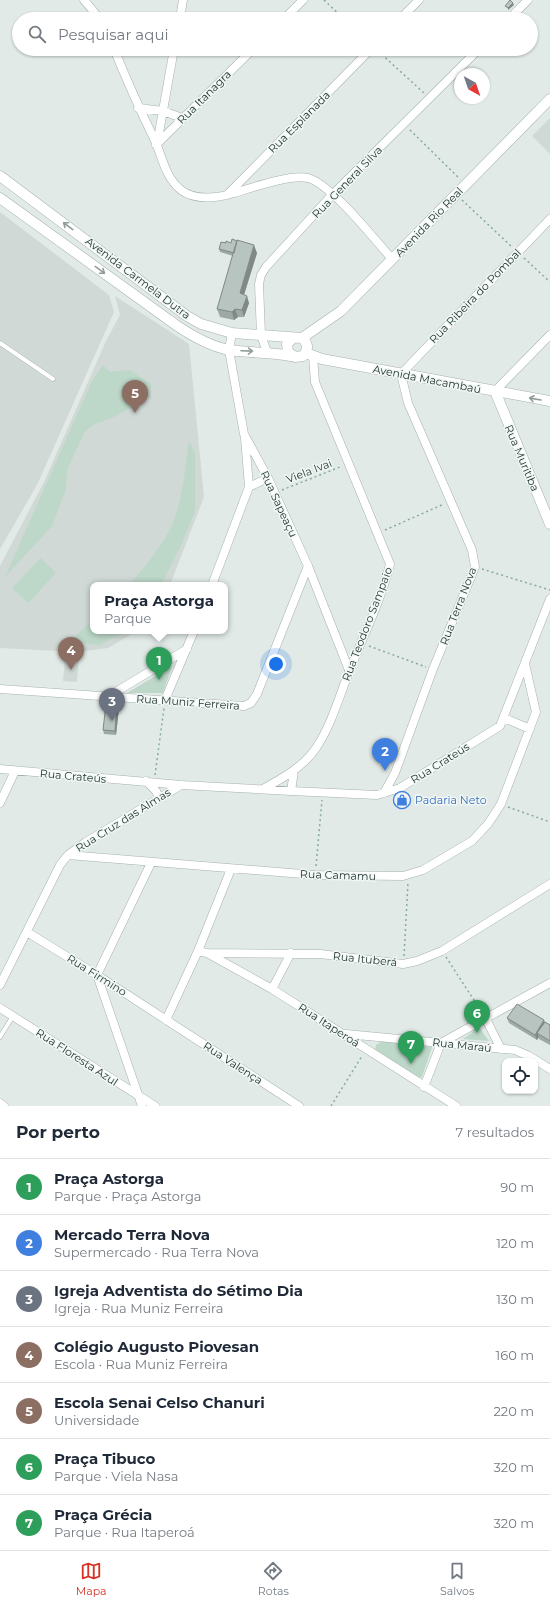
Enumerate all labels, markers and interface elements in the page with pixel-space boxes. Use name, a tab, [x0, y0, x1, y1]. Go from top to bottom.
search box	[12, 12, 538, 56]
icon: search	[26, 23, 48, 45]
text: Pesquisar aqui	[58, 25, 169, 44]
street label: Rua Itanagra	[174, 67, 234, 127]
north arrow	[454, 68, 490, 104]
street label: Rua Esplanada	[265, 88, 333, 156]
street label: Rua General Silva	[309, 143, 385, 221]
street label: Avenida Rio Real	[392, 184, 466, 260]
one-way arrow	[62, 222, 73, 230]
street label: Avenida Carmela Dutra	[83, 234, 193, 322]
street label: Rua Ribeira do Pombal	[426, 246, 524, 346]
one-way arrow	[94, 266, 105, 274]
one-way arrow	[240, 347, 253, 354]
street label: Avenida Macambaú	[372, 362, 482, 396]
pin: 5	[122, 380, 148, 413]
one-way arrow	[529, 394, 542, 402]
street label: Rua Muritiba	[502, 423, 542, 493]
street label: Viela Ivai	[284, 456, 334, 486]
street label: Rua Sapeaçu	[257, 468, 301, 540]
street label: Rua Teodoro Sampaio	[339, 565, 395, 683]
street label: Rua Terra Nova	[437, 565, 479, 647]
popup	[90, 582, 228, 634]
text: Praça Astorga	[104, 591, 214, 610]
text: Parque	[104, 610, 151, 626]
pin: 4	[58, 637, 84, 670]
pin: 1	[146, 647, 172, 680]
your location	[266, 654, 286, 674]
pin: 3	[99, 688, 125, 721]
street label: Rua Muniz Ferreira	[136, 691, 240, 713]
pin: 2	[372, 738, 398, 771]
street label: Rua Crateús	[408, 739, 472, 787]
street label: Rua Crateús	[39, 766, 107, 786]
street label: Rua Cruz das Almas	[73, 785, 174, 855]
shop icon: Padaria Neto	[392, 790, 412, 810]
place label: Padaria Neto	[415, 793, 487, 807]
street label: Rua Camamu	[300, 867, 376, 883]
street label: Rua Ituberá	[332, 949, 398, 969]
street label: Rua Firmino	[64, 951, 130, 999]
street label: Rua Itaperoá	[296, 1000, 362, 1050]
pin: 6	[464, 1000, 490, 1033]
street label: Rua Floresta Azul	[33, 1025, 121, 1089]
pin: 7	[398, 1031, 424, 1064]
street label: Rua Maraú	[432, 1035, 492, 1055]
street label: Rua Valença	[201, 1039, 265, 1087]
map controls	[502, 1058, 538, 1094]
button: locate	[502, 1058, 538, 1094]
text: Por perto	[16, 1122, 100, 1142]
text: 7 resultados	[456, 1124, 534, 1140]
text: Praça Astorga	[54, 1169, 164, 1188]
text: 1	[26, 1179, 32, 1195]
text: 90 m	[500, 1179, 534, 1195]
text: Parque · Praça Astorga	[54, 1188, 202, 1204]
text: Mercado Terra Nova	[54, 1225, 210, 1244]
text: 2	[25, 1235, 33, 1251]
text: 120 m	[496, 1235, 534, 1251]
text: Supermercado · Rua Terra Nova	[54, 1244, 259, 1260]
text: Igreja Adventista do Sétimo Dia	[54, 1281, 303, 1300]
text: 3	[25, 1291, 33, 1307]
text: 130 m	[496, 1291, 534, 1307]
text: Igreja · Rua Muniz Ferreira	[54, 1300, 223, 1316]
text: Colégio Augusto Piovesan	[54, 1337, 259, 1356]
text: 4	[25, 1347, 33, 1363]
text: 160 m	[496, 1347, 534, 1363]
text: Escola · Rua Muniz Ferreira	[54, 1356, 228, 1372]
text: Escola Senai Celso Chanuri	[54, 1393, 265, 1412]
text: 5	[25, 1403, 33, 1419]
text: 220 m	[493, 1403, 534, 1419]
text: Universidade	[54, 1412, 139, 1428]
text: Praça Tibuco	[54, 1449, 155, 1468]
text: 6	[25, 1459, 33, 1475]
text: 320 m	[494, 1459, 534, 1475]
text: Parque · Viela Nasa	[54, 1468, 178, 1484]
text: Praça Grécia	[54, 1505, 152, 1524]
text: 7	[25, 1515, 33, 1531]
text: 320 m	[494, 1515, 534, 1531]
text: Parque · Rua Itaperoá	[54, 1524, 195, 1540]
tab: Mapa	[76, 1560, 107, 1598]
tab: Rotas	[258, 1560, 289, 1598]
tab: Salvos	[440, 1560, 474, 1598]

